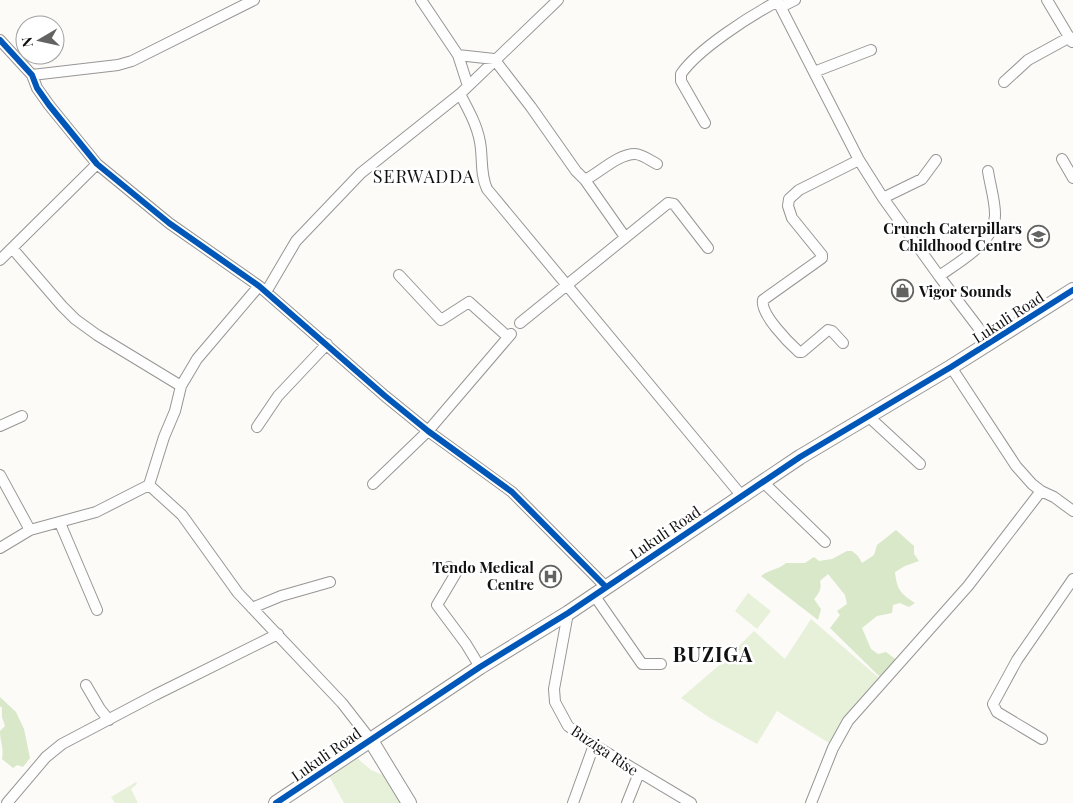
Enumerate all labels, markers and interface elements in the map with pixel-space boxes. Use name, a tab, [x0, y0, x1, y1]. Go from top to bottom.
north arrow	[15, 15, 65, 65]
text: N	[16, 36, 37, 49]
district label: SERWADDA	[373, 164, 475, 188]
place label: Crunch Caterpillars Childhood Centre	[883, 218, 1022, 255]
school or university icon: Crunch Caterpillars Childhood Centre	[1026, 225, 1050, 249]
shop icon: Vigor Sounds	[891, 279, 915, 303]
place label: Vigor Sounds	[918, 281, 1012, 301]
street label: Lukuli Road	[969, 286, 1048, 347]
street label: Lukuli Road	[626, 501, 704, 563]
place label: Tendo Medical Centre	[432, 557, 534, 594]
hospital icon: Tendo Medical Centre	[538, 564, 562, 588]
district label: BUZIGA	[673, 640, 753, 667]
street label: Buziga Rise	[568, 720, 642, 780]
street label: Lukuli Road	[287, 722, 365, 785]

